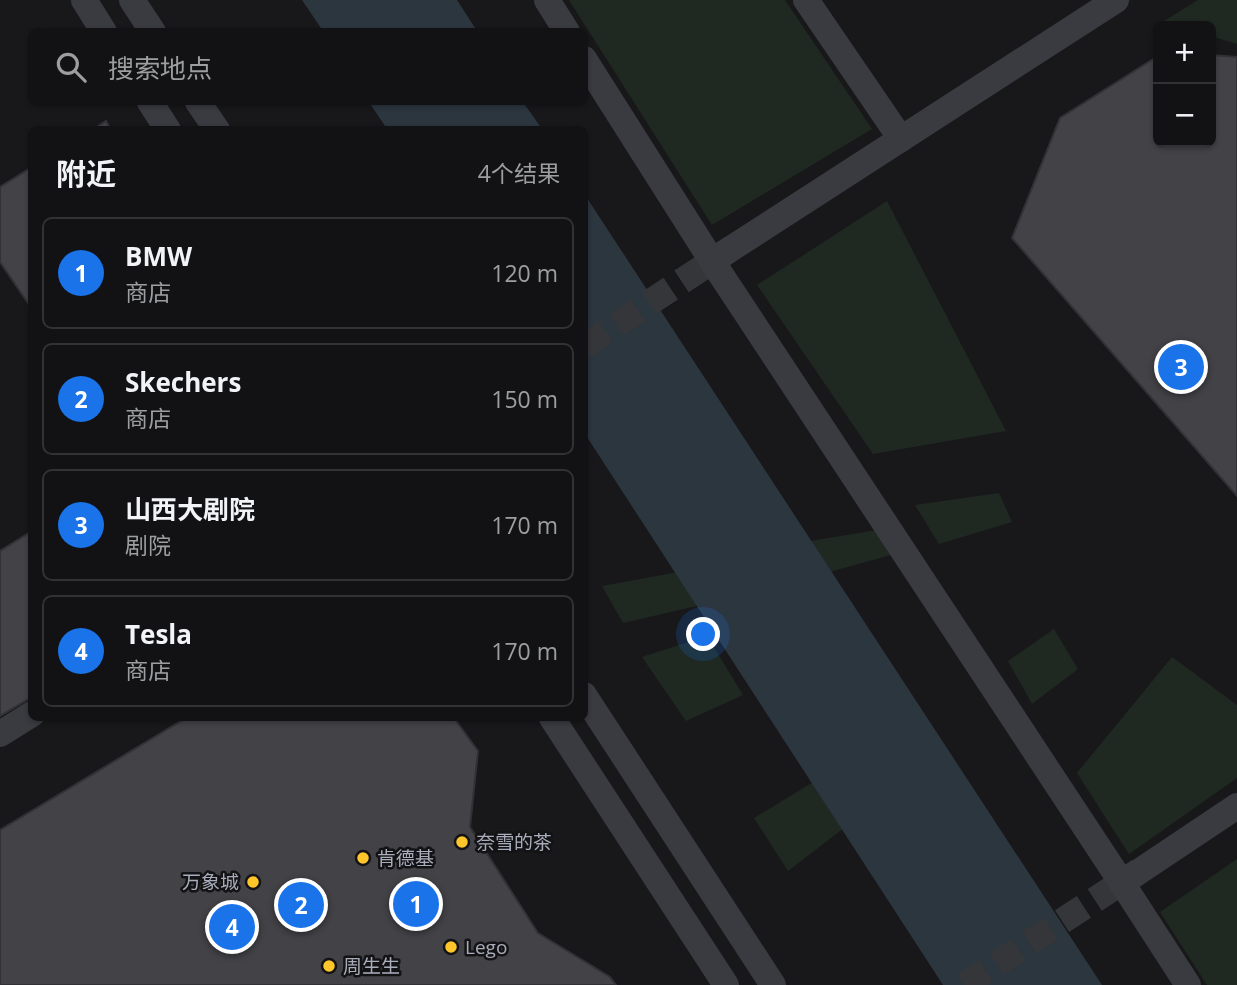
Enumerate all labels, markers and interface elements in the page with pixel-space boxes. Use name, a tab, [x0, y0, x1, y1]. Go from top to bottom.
map controls	[1153, 21, 1216, 147]
button: +	[1153, 21, 1216, 84]
search box	[28, 28, 588, 105]
icon: search	[52, 48, 90, 86]
text: 搜索地点	[108, 50, 212, 86]
button: −	[1153, 84, 1216, 147]
text: 附近	[56, 153, 116, 194]
text: 4个结果	[478, 157, 560, 189]
text: BMW	[125, 238, 192, 274]
text: 1	[74, 257, 88, 289]
text: 120 m	[491, 257, 558, 289]
text: 商店	[125, 276, 171, 308]
pin: 3	[1158, 341, 1204, 393]
text: Skechers	[125, 364, 241, 400]
text: 2	[74, 383, 88, 415]
text: 150 m	[491, 383, 558, 415]
text: 商店	[125, 402, 171, 434]
text: 山西大剧院	[125, 491, 255, 527]
text: 3	[74, 509, 88, 541]
text: 170 m	[491, 509, 558, 541]
text: 剧院	[125, 529, 171, 561]
text: Tesla	[125, 616, 192, 652]
your location	[686, 617, 720, 651]
text: 4	[74, 635, 88, 667]
text: 170 m	[491, 635, 558, 667]
text: 商店	[125, 654, 171, 686]
place label: 奈雪的茶	[476, 829, 552, 855]
marker: 奈雪的茶	[454, 834, 470, 850]
place label: 肯德基	[377, 845, 434, 871]
marker: 肯德基	[355, 850, 371, 866]
place label: 万象城	[182, 869, 239, 895]
marker: 万象城	[245, 874, 261, 890]
pin: 1	[393, 878, 439, 930]
pin: 2	[278, 879, 324, 931]
pin: 4	[209, 901, 255, 953]
place label: Lego	[465, 934, 507, 960]
marker: Lego	[443, 939, 459, 955]
place label: 周生生	[343, 953, 400, 979]
marker: 周生生	[321, 958, 337, 974]

